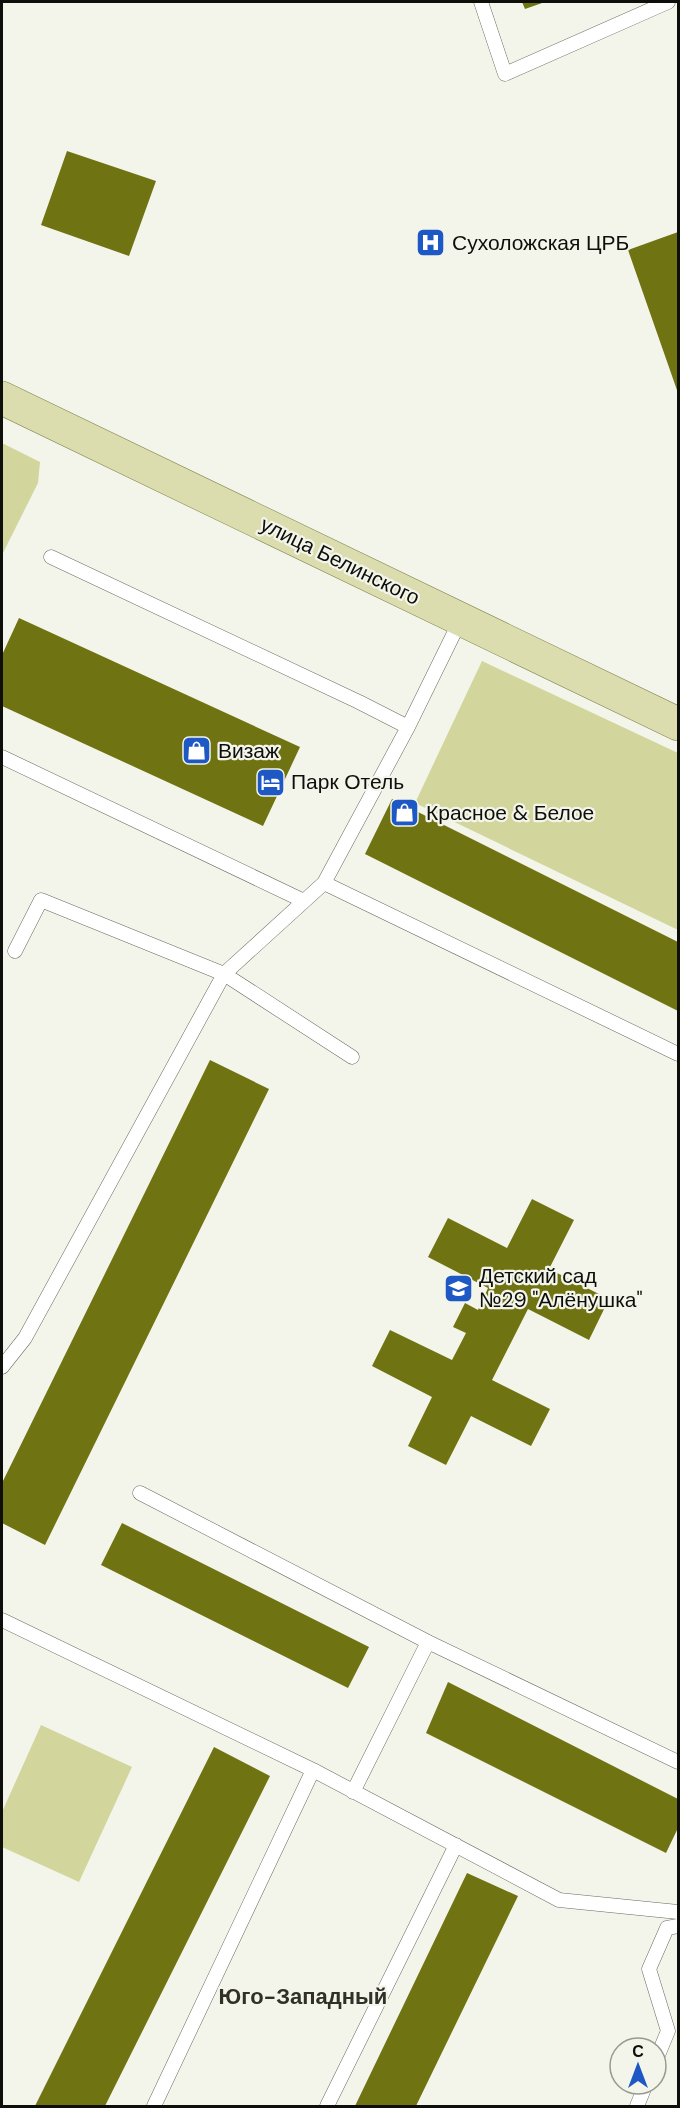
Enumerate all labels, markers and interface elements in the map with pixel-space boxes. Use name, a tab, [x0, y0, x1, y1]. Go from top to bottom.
hospital icon: Сухоложская ЦРБ	[415, 227, 447, 259]
place label: Сухоложская ЦРБ	[452, 229, 629, 257]
street label: улица Белинского	[256, 510, 424, 612]
shop icon: Визаж	[181, 735, 213, 767]
place label: Визаж	[218, 737, 279, 765]
hotel icon: Парк Отель	[254, 766, 286, 798]
place label: Парк Отель	[291, 768, 404, 796]
shop icon: Красное & Белое	[389, 797, 421, 829]
place label: Красное & Белое	[426, 799, 594, 827]
place label: Детский сад №29 "Алёнушка"	[479, 1262, 643, 1314]
school or university icon: Детский сад №29 "Алёнушка"	[442, 1272, 474, 1304]
district label: Юго-Западный	[219, 1982, 387, 2011]
north arrow	[608, 2036, 668, 2096]
text: С	[632, 2041, 644, 2062]

